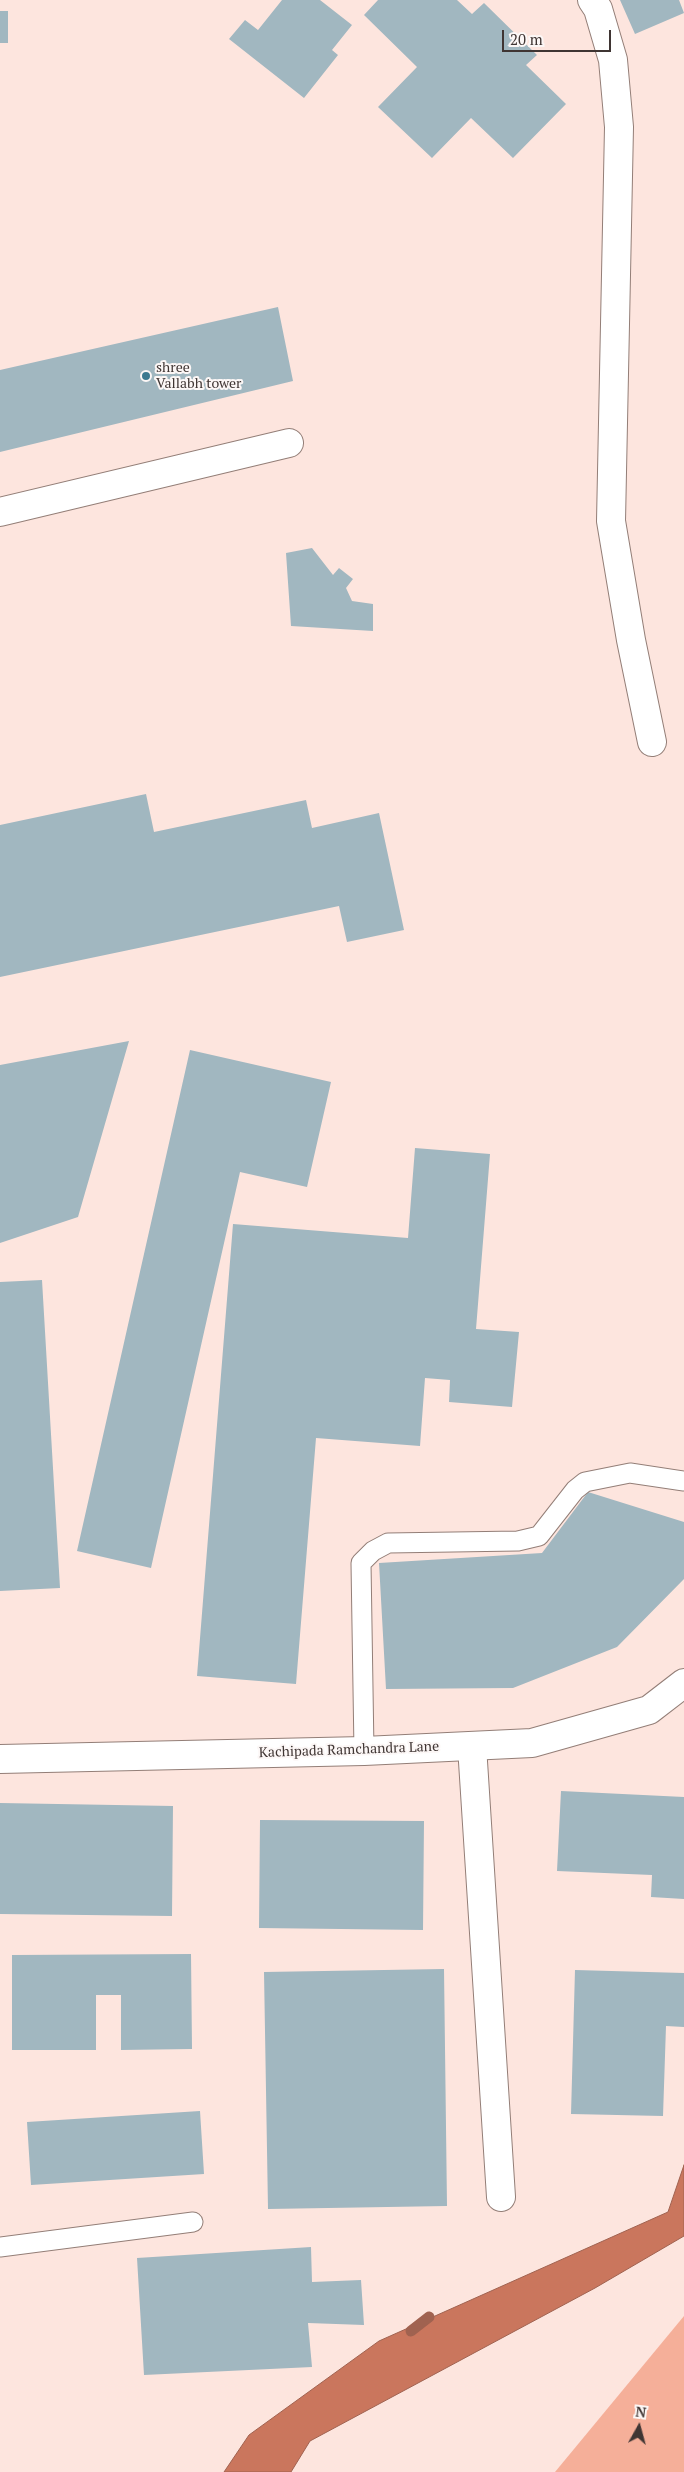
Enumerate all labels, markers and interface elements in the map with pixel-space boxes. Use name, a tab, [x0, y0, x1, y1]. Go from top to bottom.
scale bar	[504, 20, 613, 52]
text: 20 m	[510, 29, 543, 49]
place label: shree Vallabh tower	[156, 360, 241, 392]
marker: shree Vallabh tower	[140, 370, 152, 382]
street label: Kachipada Ramchandra Lane	[259, 1738, 439, 1762]
north arrow	[614, 2402, 664, 2452]
text: N	[634, 2402, 647, 2422]

